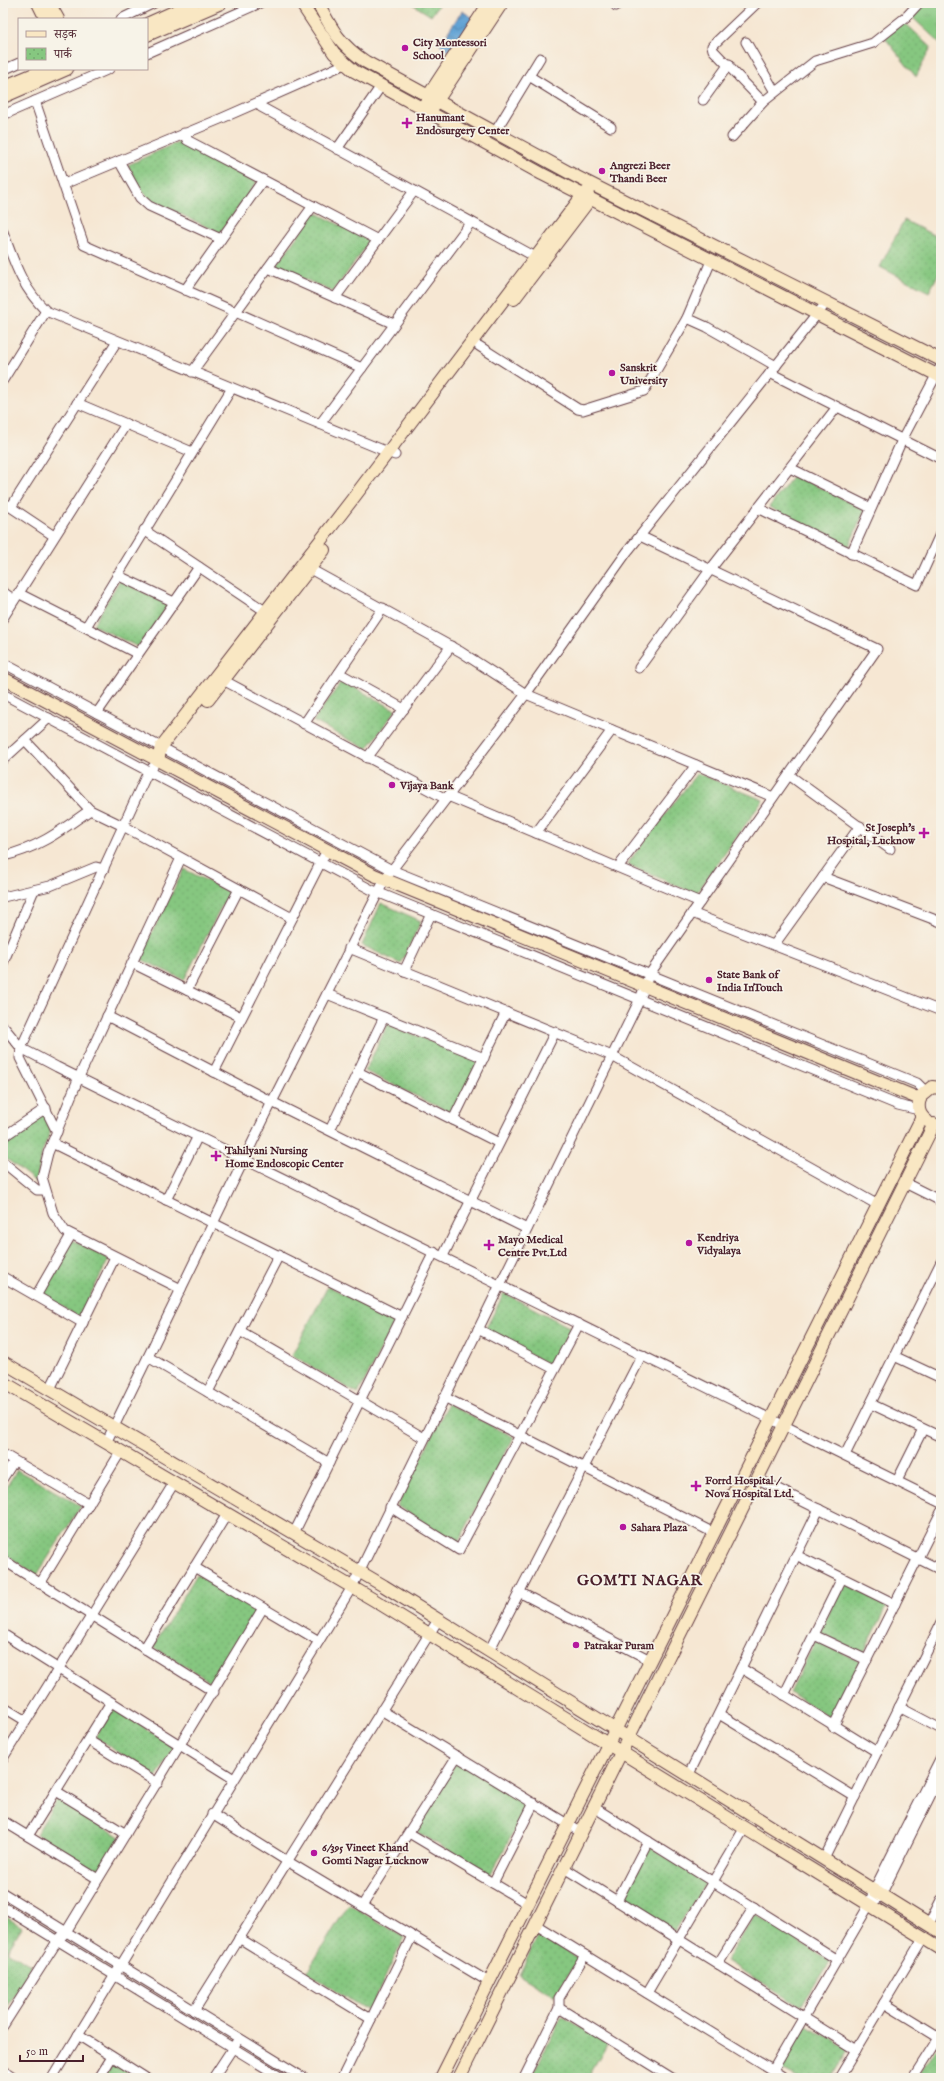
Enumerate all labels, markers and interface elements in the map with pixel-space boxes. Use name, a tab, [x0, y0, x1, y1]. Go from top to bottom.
legend	[18, 18, 148, 70]
text: सड़क	[53, 27, 78, 42]
place label: City Montessori School	[413, 36, 487, 63]
marker: City Montessori School	[400, 43, 410, 53]
text: पार्क	[53, 47, 73, 62]
place label: Hanumant Endosurgery Center	[416, 111, 510, 138]
marker: Hanumant Endosurgery Center	[401, 117, 413, 129]
place label: Angrezi Beer Thandi Beer	[609, 159, 671, 186]
marker: Angrezi Beer Thandi Beer	[597, 166, 607, 176]
place label: Sanskrit University	[619, 361, 668, 388]
marker: Sanskrit University	[607, 368, 617, 378]
place label: Vijaya Bank	[399, 779, 455, 793]
marker: Vijaya Bank	[387, 780, 397, 790]
place label: St Joseph's Hospital, Lucknow	[827, 821, 916, 848]
marker: St Joseph's Hospital, Lucknow	[918, 827, 930, 839]
place label: State Bank of India InTouch	[717, 968, 783, 995]
marker: State Bank of India InTouch	[704, 975, 714, 985]
place label: Tahilyani Nursing Home Endoscopic Center	[224, 1144, 344, 1171]
marker: Tahilyani Nursing Home Endoscopic Center	[210, 1150, 222, 1162]
place label: Kendriya Vidyalaya	[696, 1231, 741, 1258]
place label: Mayo Medical Centre Pvt.Ltd	[498, 1233, 568, 1260]
marker: Kendriya Vidyalaya	[684, 1238, 694, 1248]
marker: Mayo Medical Centre Pvt.Ltd	[483, 1239, 495, 1251]
place label: Forrd Hospital / Nova Hospital Ltd.	[704, 1474, 794, 1501]
marker: Forrd Hospital / Nova Hospital Ltd.	[690, 1480, 702, 1492]
place label: Sahara Plaza	[631, 1521, 687, 1535]
marker: Sahara Plaza	[618, 1522, 628, 1532]
district label: GOMTI NAGAR	[577, 1571, 704, 1590]
place label: Patrakar Puram	[584, 1639, 655, 1653]
marker: Patrakar Puram	[571, 1640, 581, 1650]
place label: 6/395 Vineet Khand Gomti Nagar Lucknow	[322, 1841, 429, 1868]
marker: 6/395 Vineet Khand Gomti Nagar Lucknow	[309, 1848, 319, 1858]
scale bar	[20, 2037, 83, 2063]
text: 50 m	[26, 2044, 48, 2059]

